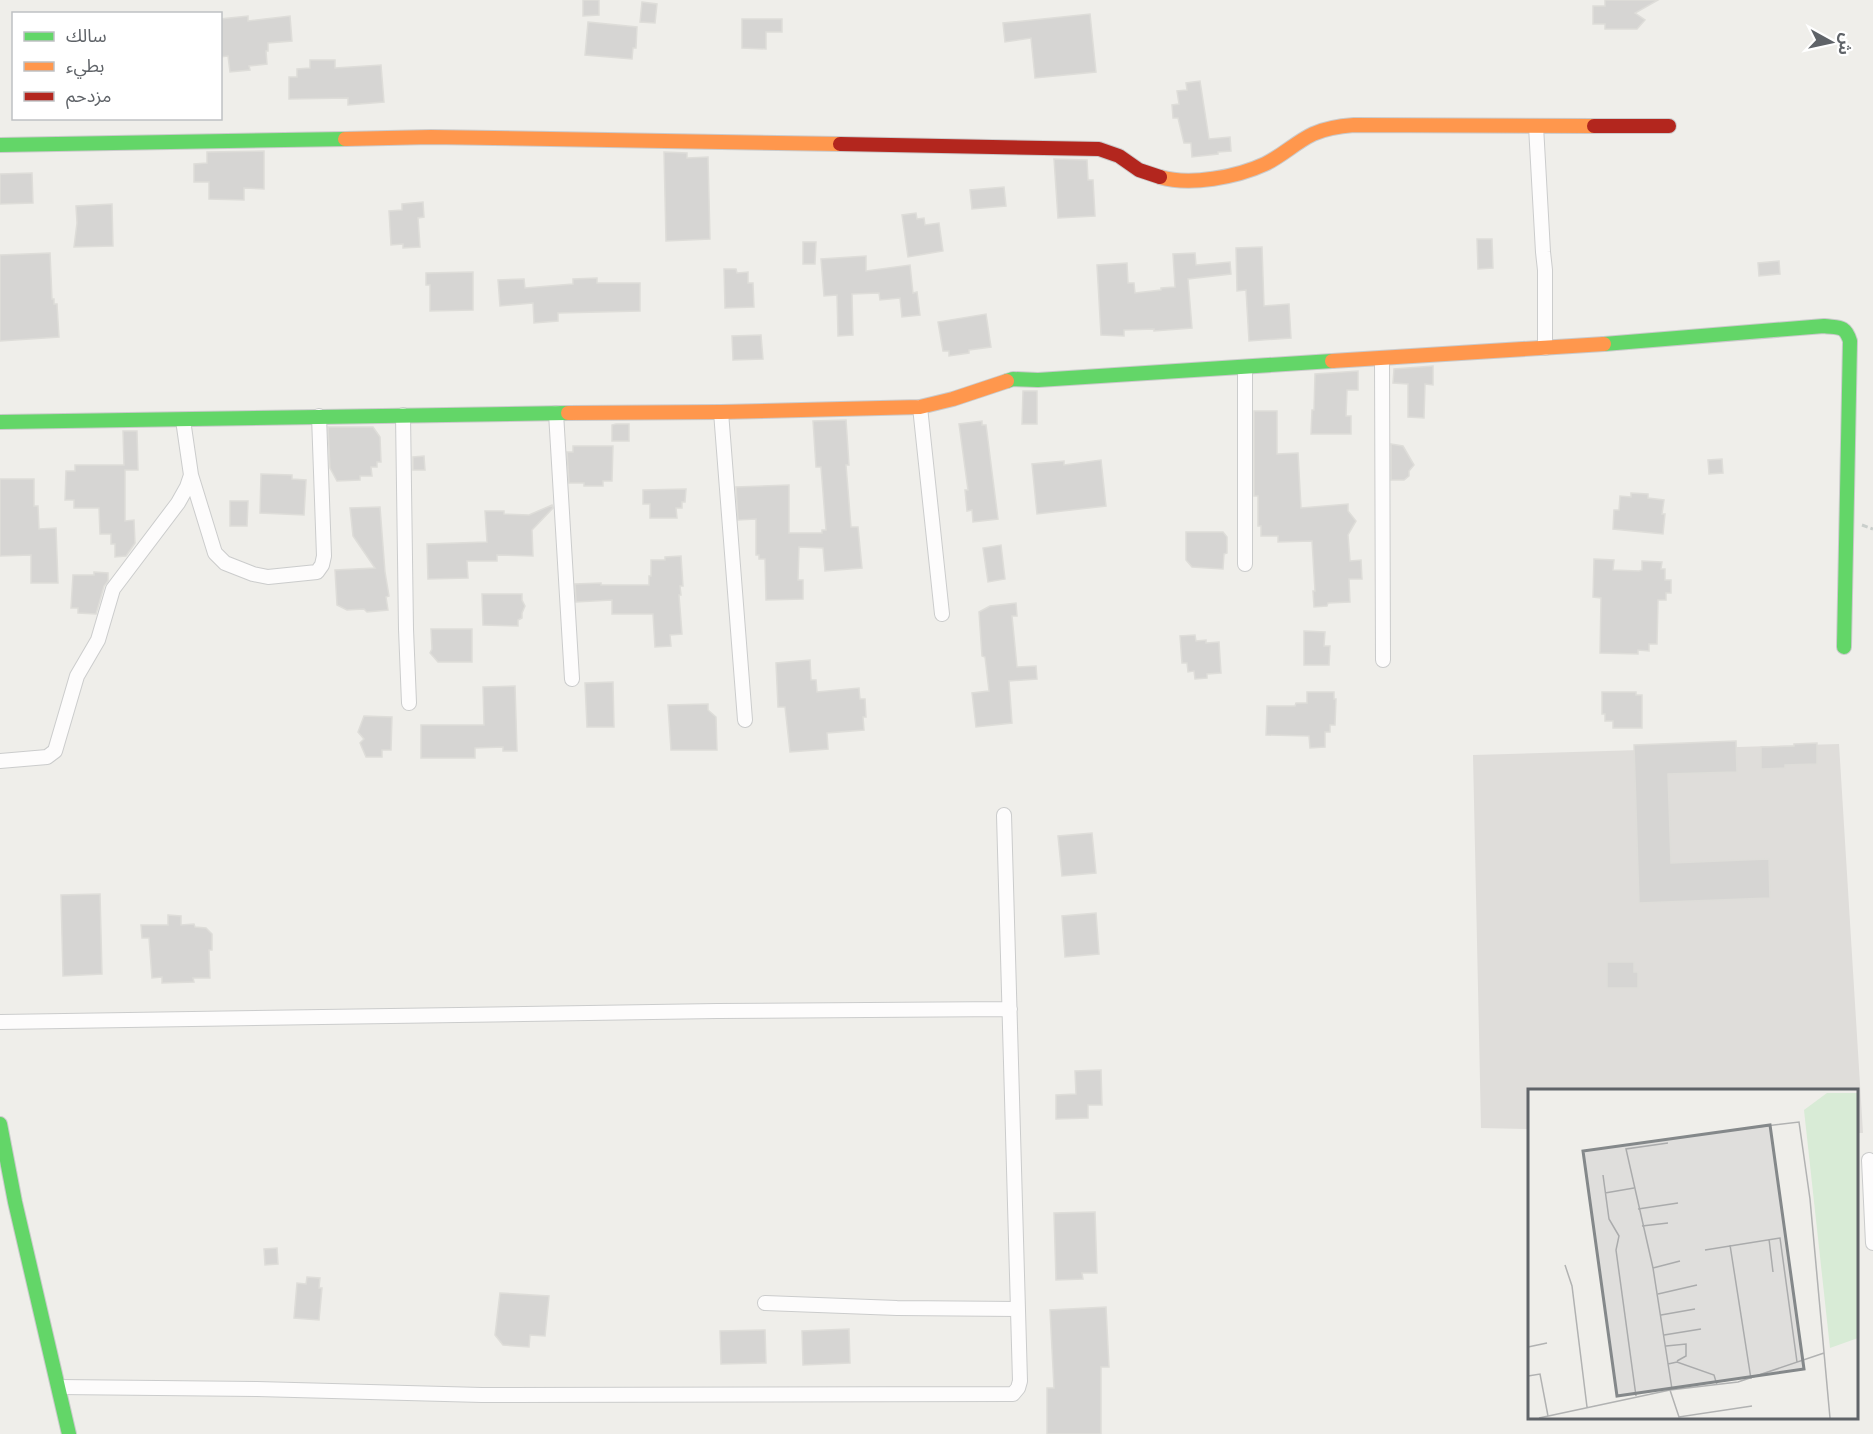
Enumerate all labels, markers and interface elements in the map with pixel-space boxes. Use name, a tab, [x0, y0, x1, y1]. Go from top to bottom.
legend	[12, 12, 222, 120]
north arrow	[1801, 12, 1861, 72]
text: سالك	[66, 25, 107, 47]
text: ش	[1834, 32, 1856, 56]
text: بطيء	[66, 55, 104, 79]
text: مزدحم	[66, 85, 111, 109]
inset map	[1528, 1089, 1858, 1419]

